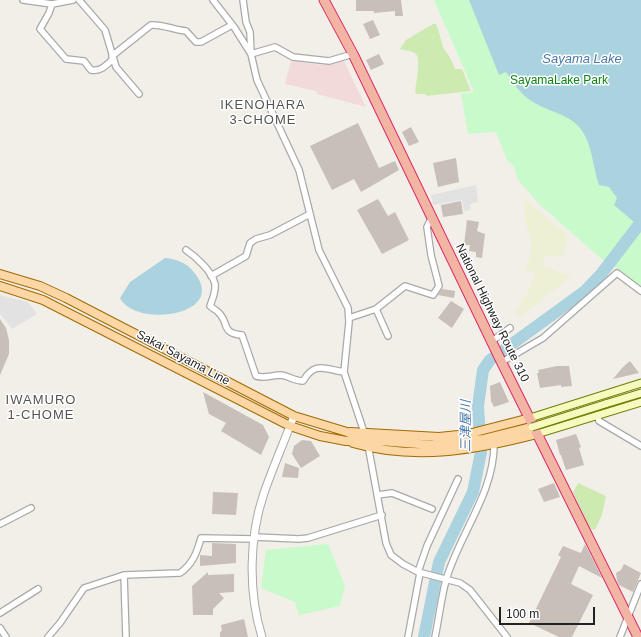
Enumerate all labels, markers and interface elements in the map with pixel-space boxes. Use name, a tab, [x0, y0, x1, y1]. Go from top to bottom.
water label: Sayama Lake	[542, 51, 622, 67]
park label: SayamaLake Park	[510, 74, 608, 88]
district label: IKENOHARA 3-CHOME	[220, 97, 306, 128]
street label: National Highway Route 310	[452, 241, 532, 385]
street label: Sakai Sayama Line	[134, 327, 232, 389]
district label: IWAMURO 1-CHOME	[6, 392, 76, 423]
water label: 三津屋川	[458, 400, 474, 452]
scale bar	[501, 599, 597, 625]
text: 100 m	[506, 607, 539, 621]

